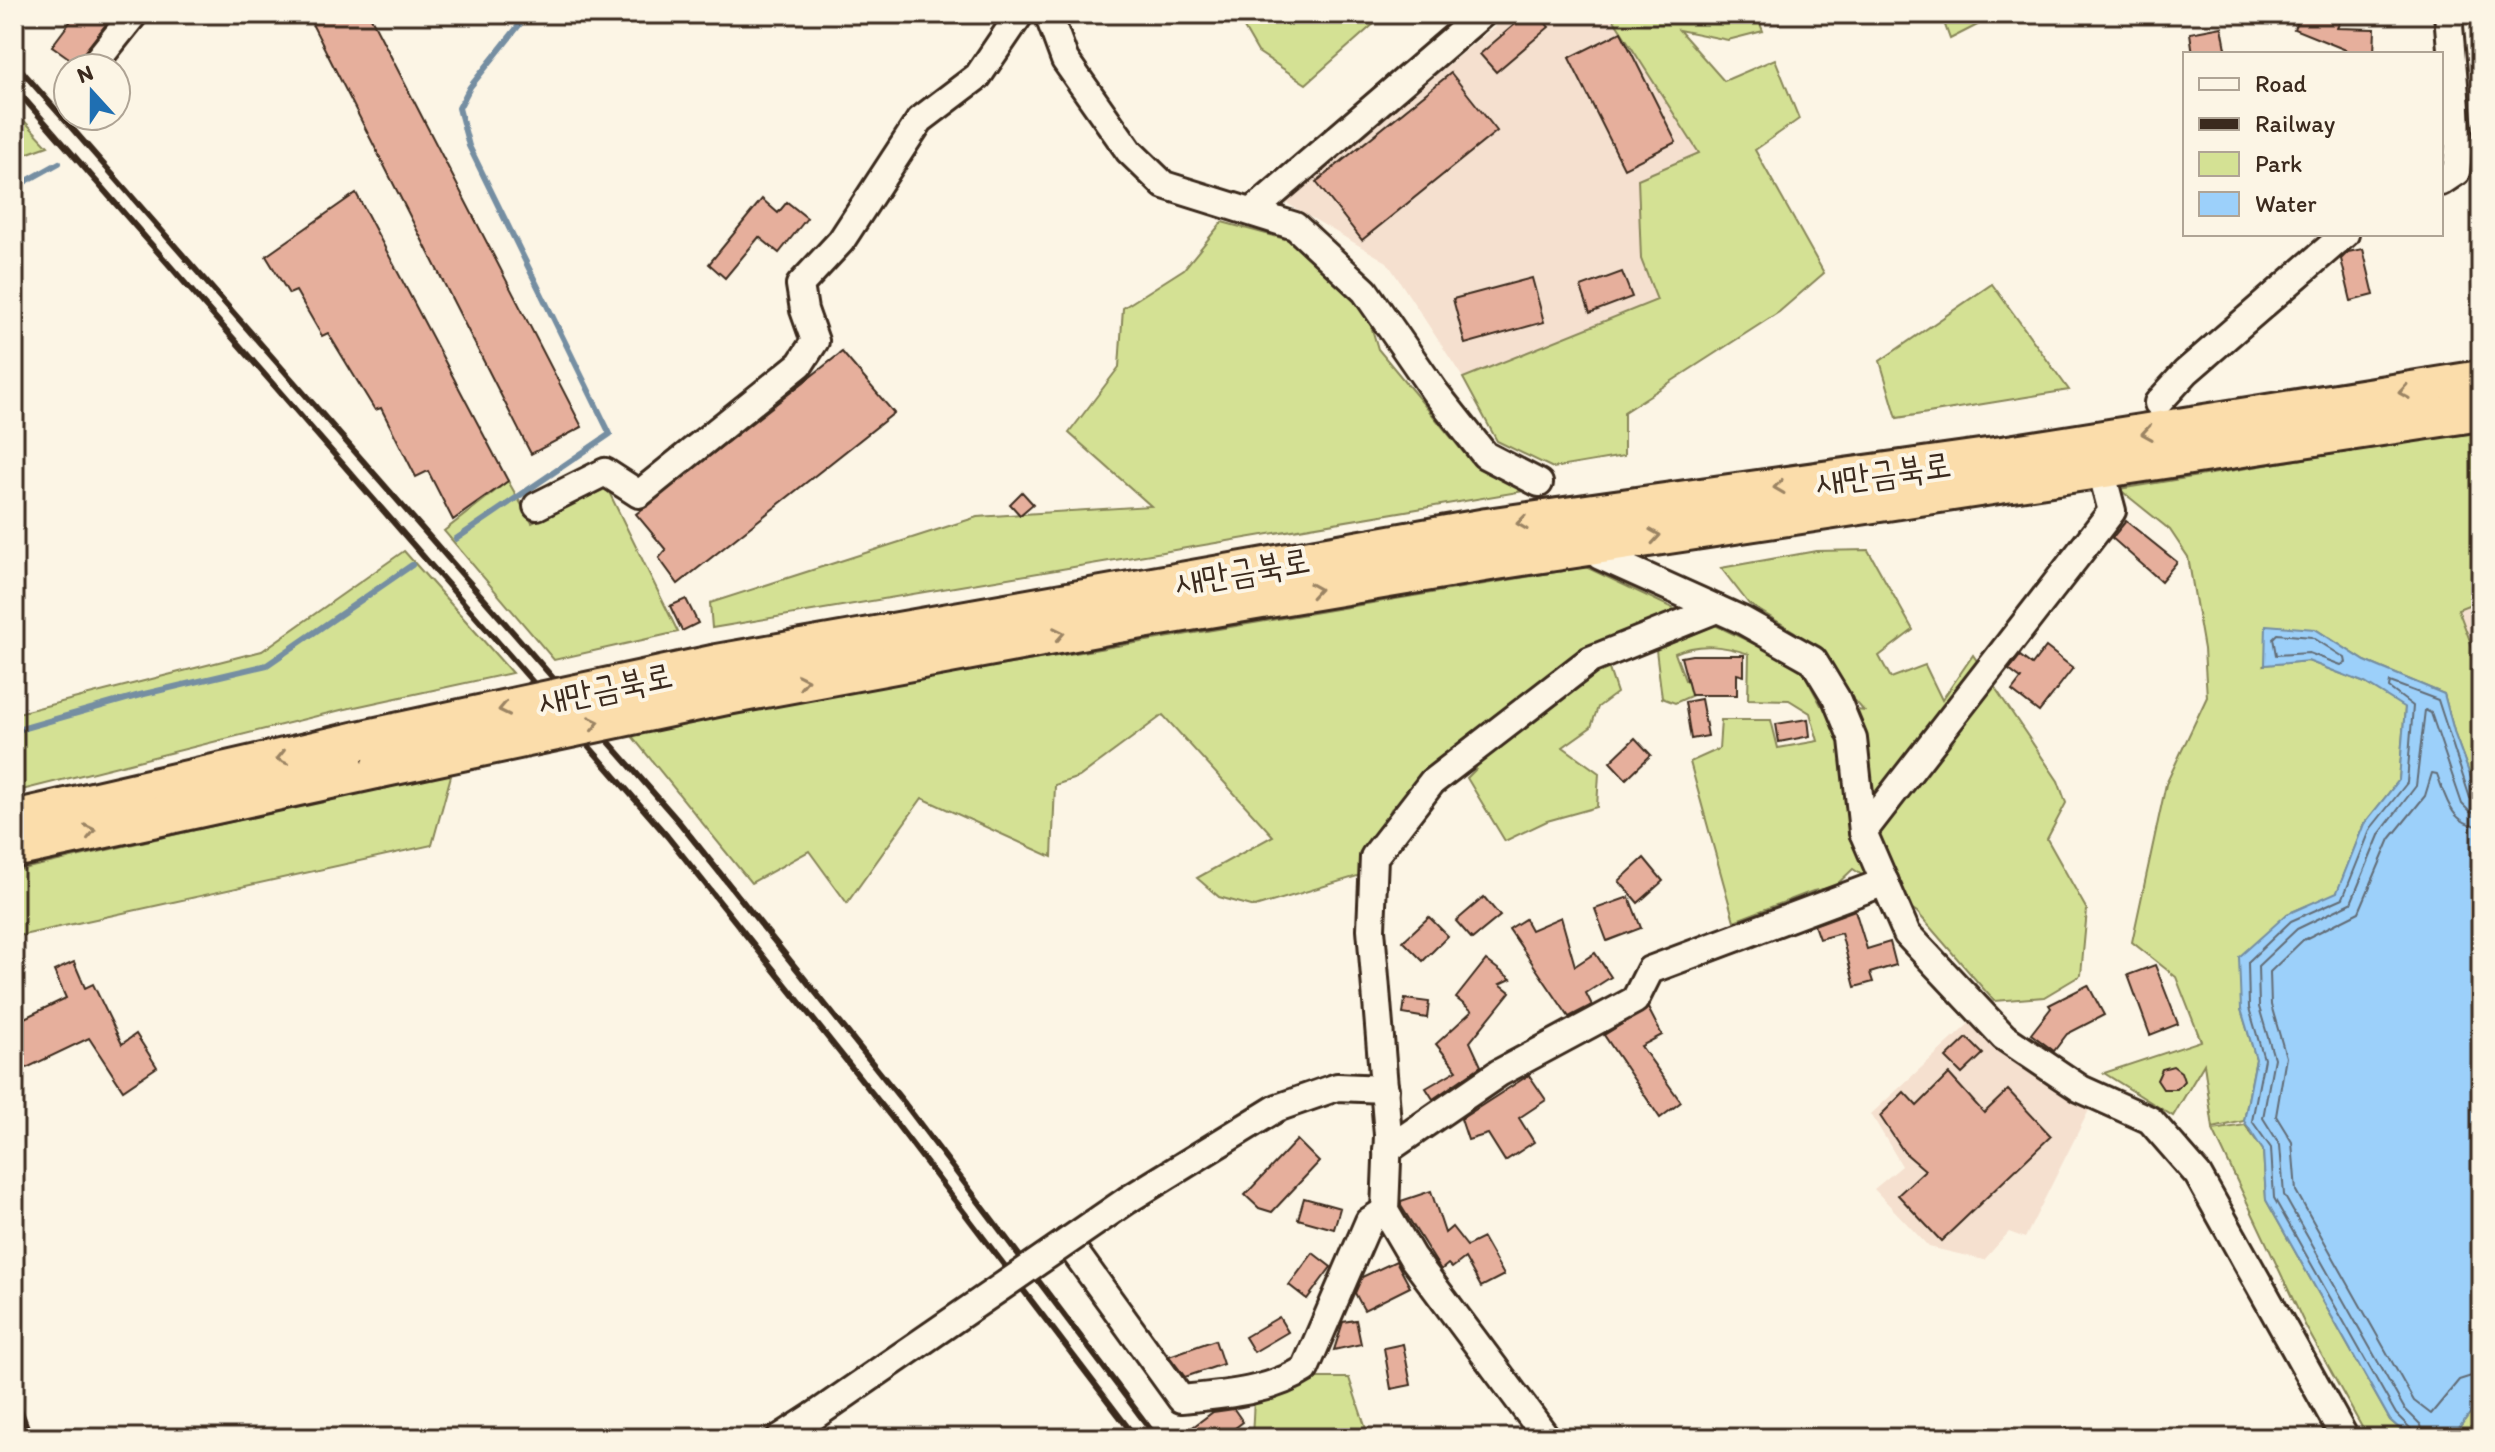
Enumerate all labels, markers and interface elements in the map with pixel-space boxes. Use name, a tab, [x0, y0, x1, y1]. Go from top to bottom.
north arrow	[52, 52, 132, 132]
legend	[2183, 52, 2443, 236]
text: N	[73, 59, 97, 89]
text: Road	[2255, 69, 2307, 98]
text: Railway	[2255, 109, 2336, 138]
text: Park	[2255, 149, 2302, 178]
text: Water	[2255, 189, 2317, 218]
one-way arrow	[2397, 383, 2411, 400]
one-way arrow	[2140, 424, 2154, 441]
street label: 새만금북로	[1812, 443, 1954, 503]
one-way arrow	[1772, 478, 1786, 495]
one-way arrow	[1515, 514, 1529, 531]
one-way arrow	[1648, 528, 1662, 545]
street label: 새만금북로	[1171, 539, 1313, 603]
one-way arrow	[1308, 582, 1322, 599]
one-way arrow	[1052, 626, 1066, 643]
street label: 새만금북로	[534, 654, 676, 722]
one-way arrow	[797, 674, 810, 691]
one-way arrow	[498, 700, 511, 717]
one-way arrow	[587, 715, 600, 732]
one-way arrow	[276, 749, 289, 766]
one-way arrow	[83, 823, 96, 840]

